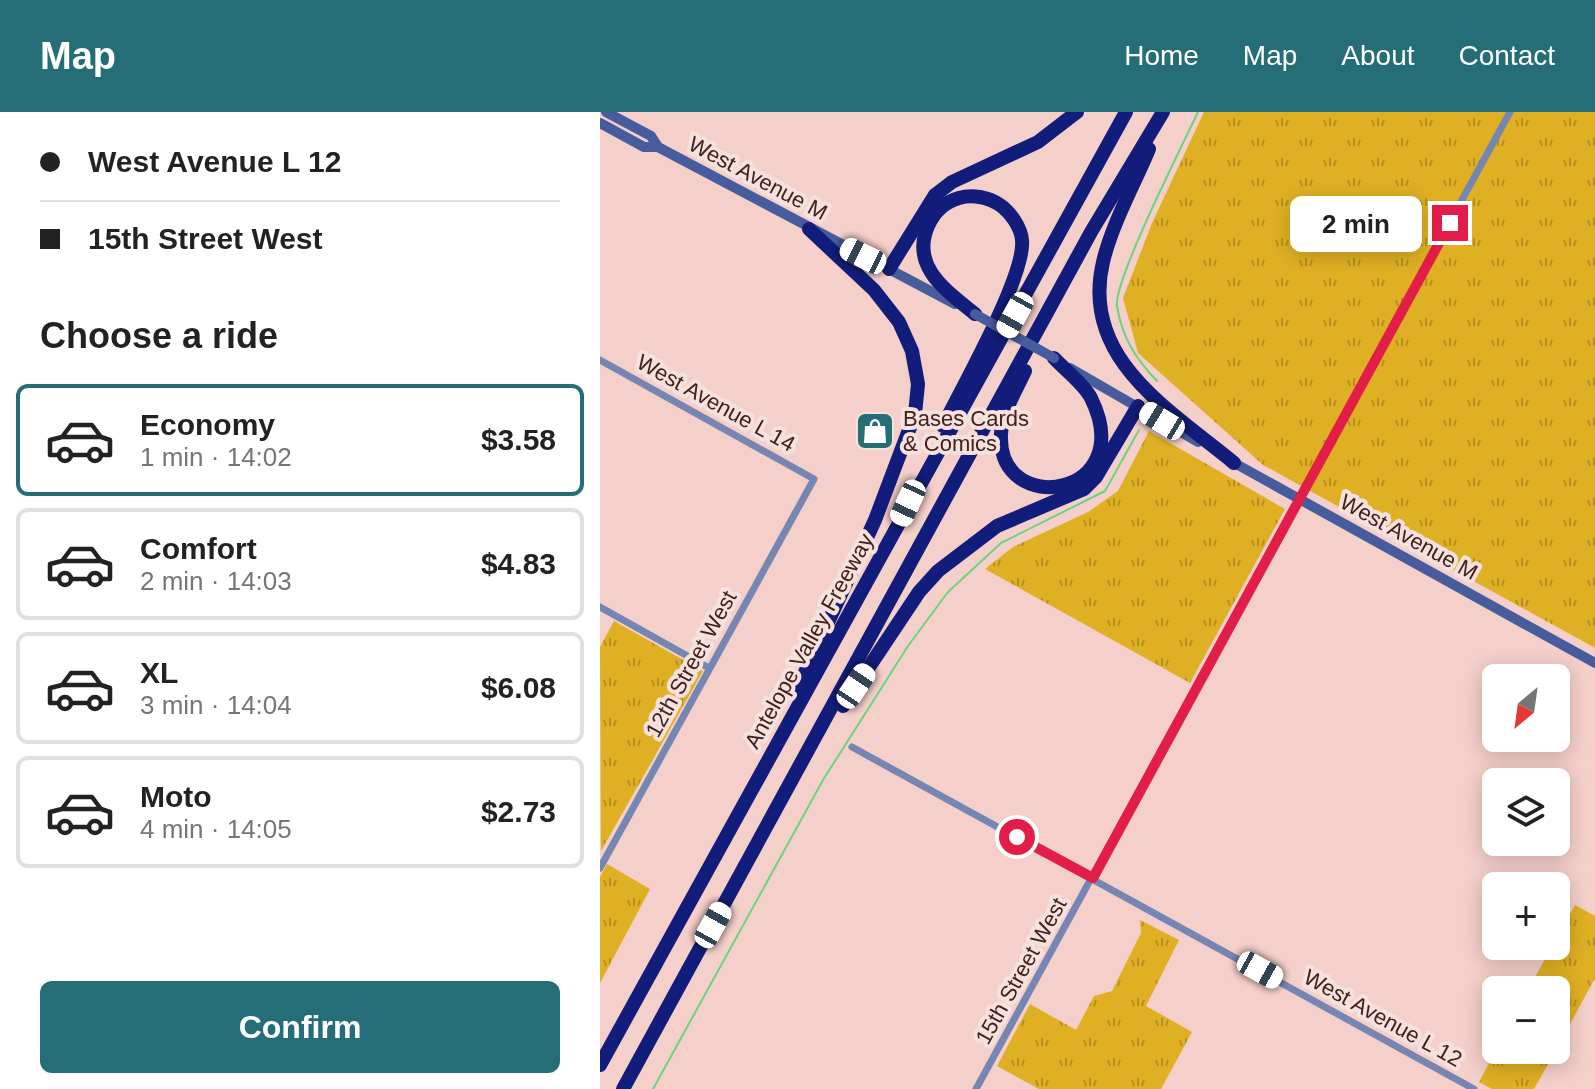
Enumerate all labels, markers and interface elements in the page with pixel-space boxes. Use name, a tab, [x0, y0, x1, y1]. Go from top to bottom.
text: Map	[40, 35, 116, 77]
text: Home	[1124, 40, 1199, 71]
text: Map	[1243, 40, 1297, 71]
text: About	[1341, 40, 1415, 71]
text: Contact	[1459, 40, 1555, 71]
street label: West Avenue M	[684, 131, 832, 225]
text: West Avenue L 12	[88, 145, 341, 178]
callout: 2 min	[1290, 195, 1422, 251]
route end	[1432, 205, 1468, 241]
text: 2 min	[1322, 209, 1390, 239]
text: 15th Street West	[88, 222, 323, 255]
car	[836, 235, 890, 277]
car	[993, 288, 1037, 342]
text: Choose a ride	[40, 315, 278, 356]
street label: West Avenue L 14	[633, 349, 799, 457]
car	[1135, 398, 1189, 444]
icon: car	[44, 404, 116, 476]
place label: Bases Cards & Comics	[903, 406, 1029, 456]
text: Economy	[140, 408, 275, 441]
shop icon: Bases Cards & Comics	[854, 410, 896, 452]
text: $3.58	[481, 423, 556, 456]
text: 1 min · 14:02	[140, 442, 292, 472]
car	[887, 476, 929, 530]
street label: West Avenue M	[1336, 489, 1482, 585]
icon: car	[44, 528, 116, 600]
street label: Antelope Valley Freeway	[739, 529, 879, 753]
text: Comfort	[140, 532, 257, 565]
text: $4.83	[481, 547, 556, 580]
text: 2 min · 14:03	[140, 566, 292, 596]
street label: 12th Street West	[640, 586, 742, 742]
icon: car	[44, 652, 116, 724]
text: XL	[140, 656, 178, 689]
car	[833, 659, 879, 713]
north arrow	[1482, 664, 1570, 752]
map controls	[1482, 664, 1570, 1064]
text: $6.08	[481, 671, 556, 704]
text: 3 min · 14:04	[140, 690, 292, 720]
button: layers	[1482, 768, 1570, 856]
icon: car	[44, 776, 116, 848]
text: Moto	[140, 780, 212, 813]
text: $2.73	[481, 795, 556, 828]
text: 4 min · 14:05	[140, 814, 292, 844]
route start	[999, 819, 1035, 855]
button: +	[1482, 872, 1570, 960]
street label: 15th Street West	[970, 893, 1072, 1049]
car	[691, 898, 735, 952]
car	[1233, 948, 1287, 992]
street label: West Avenue L 12	[1300, 964, 1466, 1072]
button: −	[1482, 976, 1570, 1064]
button: Confirm	[40, 981, 560, 1073]

